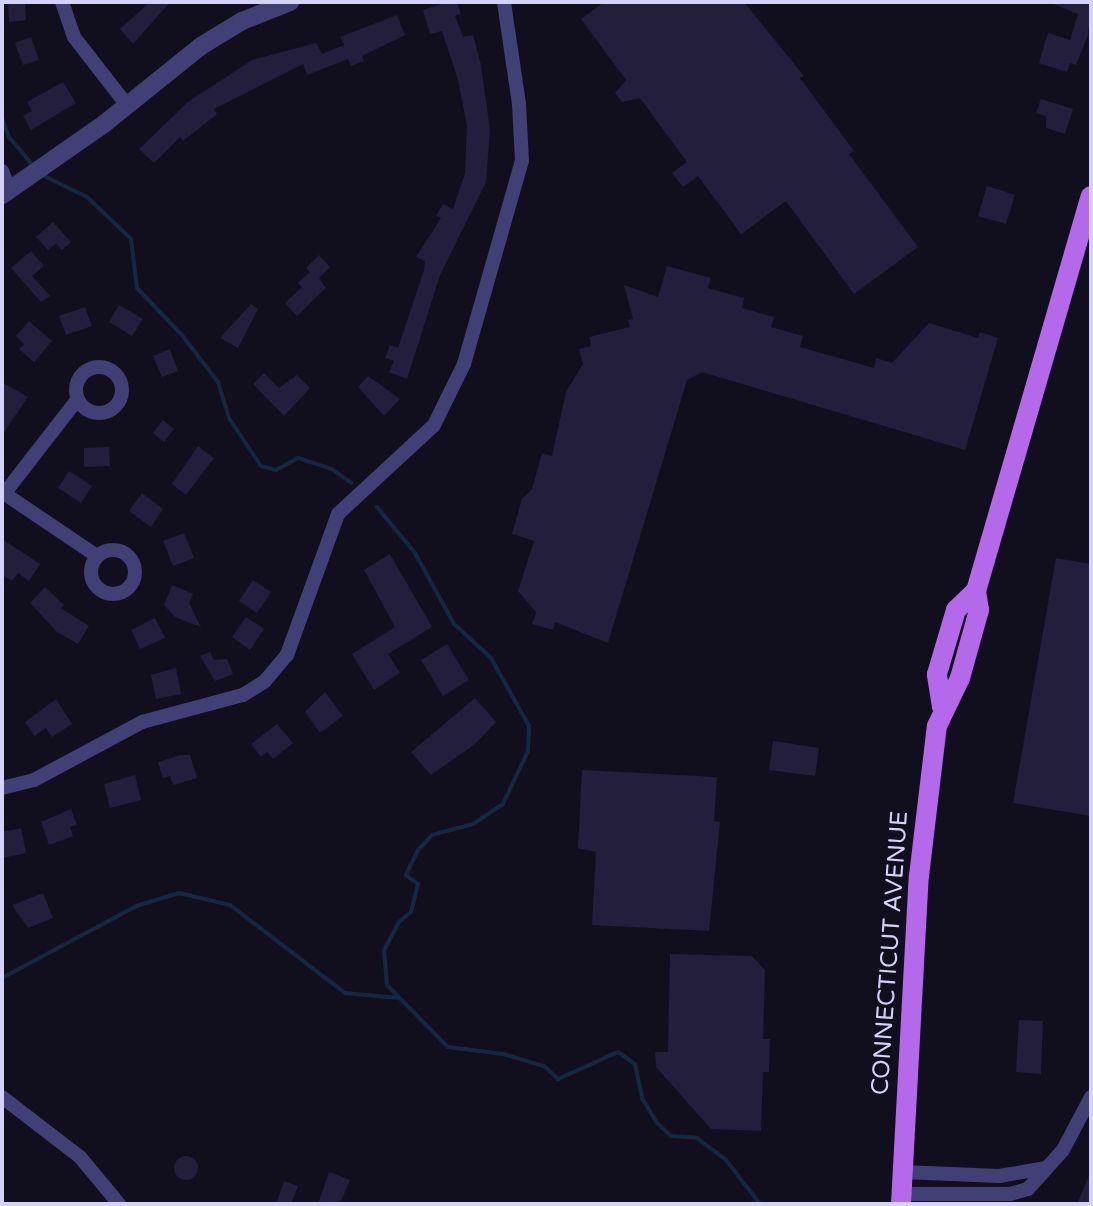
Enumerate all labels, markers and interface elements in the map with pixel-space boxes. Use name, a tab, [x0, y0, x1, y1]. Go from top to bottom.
street label: CONNECTICUT AVENUE	[866, 810, 914, 1096]

